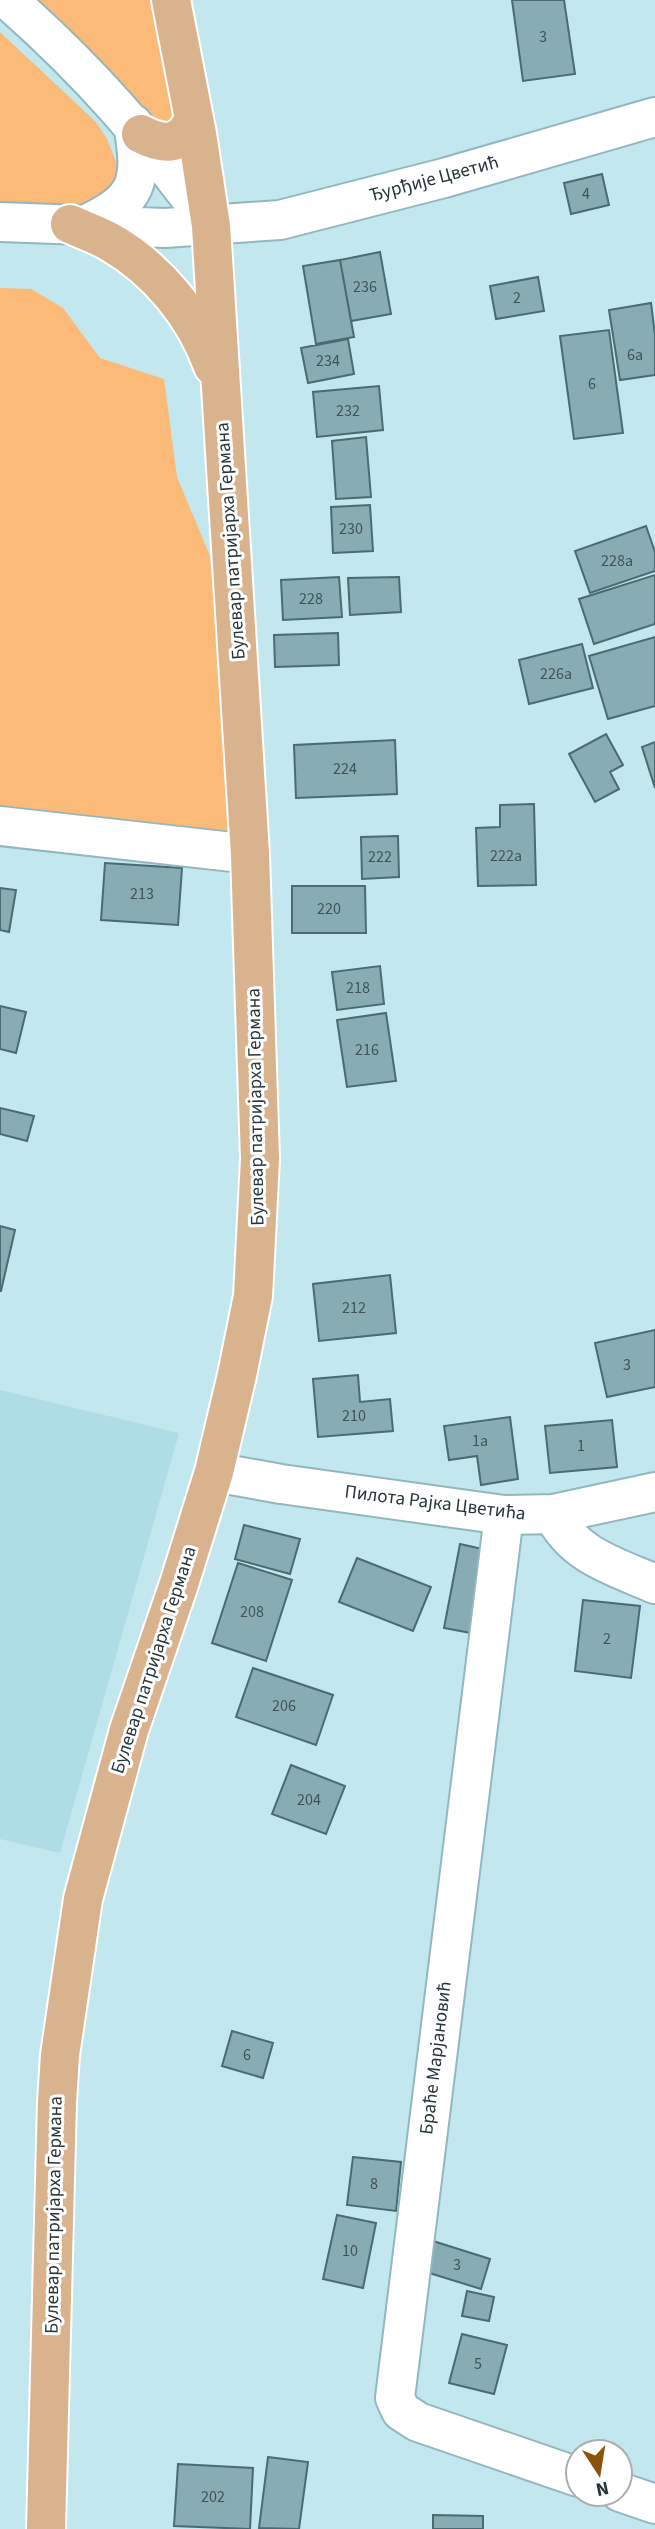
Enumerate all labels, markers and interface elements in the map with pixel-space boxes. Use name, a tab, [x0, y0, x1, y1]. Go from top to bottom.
house number: 3	[539, 26, 547, 48]
street label: Ђурђије Цветић	[367, 149, 501, 209]
house number: 4	[582, 183, 590, 205]
house number: 236	[353, 276, 377, 298]
house number: 2	[513, 287, 521, 309]
house number: 6a	[627, 344, 643, 366]
house number: 234	[316, 350, 340, 372]
house number: 6	[588, 373, 596, 395]
house number: 232	[336, 400, 360, 422]
street label: Булевар патријарха Германа	[209, 421, 253, 661]
house number: 230	[339, 518, 363, 540]
house number: 228a	[601, 550, 633, 572]
house number: 228	[299, 588, 323, 610]
house number: 226a	[540, 663, 572, 685]
house number: 224	[333, 758, 357, 780]
house number: 222a	[490, 845, 522, 867]
house number: 222	[368, 846, 392, 868]
house number: 213	[130, 883, 154, 905]
house number: 220	[317, 898, 341, 920]
house number: 218	[346, 977, 370, 999]
street label: Булевар патријарха Германа	[240, 988, 272, 1226]
house number: 216	[355, 1039, 379, 1061]
house number: 212	[342, 1297, 366, 1319]
house number: 3	[623, 1354, 631, 1376]
house number: 210	[342, 1405, 366, 1427]
house number: 1a	[472, 1430, 488, 1452]
house number: 1	[577, 1435, 585, 1457]
street label: Пилота Рајка Цветића	[343, 1479, 527, 1527]
street label: Булевар патријарха Германа	[104, 1543, 204, 1777]
house number: 208	[240, 1601, 264, 1623]
house number: 2	[603, 1628, 611, 1650]
house number: 206	[272, 1695, 296, 1717]
house number: 204	[297, 1789, 321, 1811]
street label: Браће Марјановић	[413, 1980, 459, 2136]
house number: 6	[243, 2044, 251, 2066]
street label: Булевар патријарха Германа	[38, 2096, 70, 2334]
house number: 8	[370, 2173, 378, 2195]
house number: 10	[342, 2240, 358, 2262]
house number: 3	[453, 2254, 461, 2276]
house number: 5	[474, 2353, 482, 2375]
north arrow	[564, 2438, 634, 2508]
text: N	[593, 2474, 611, 2503]
house number: 202	[201, 2486, 225, 2508]

